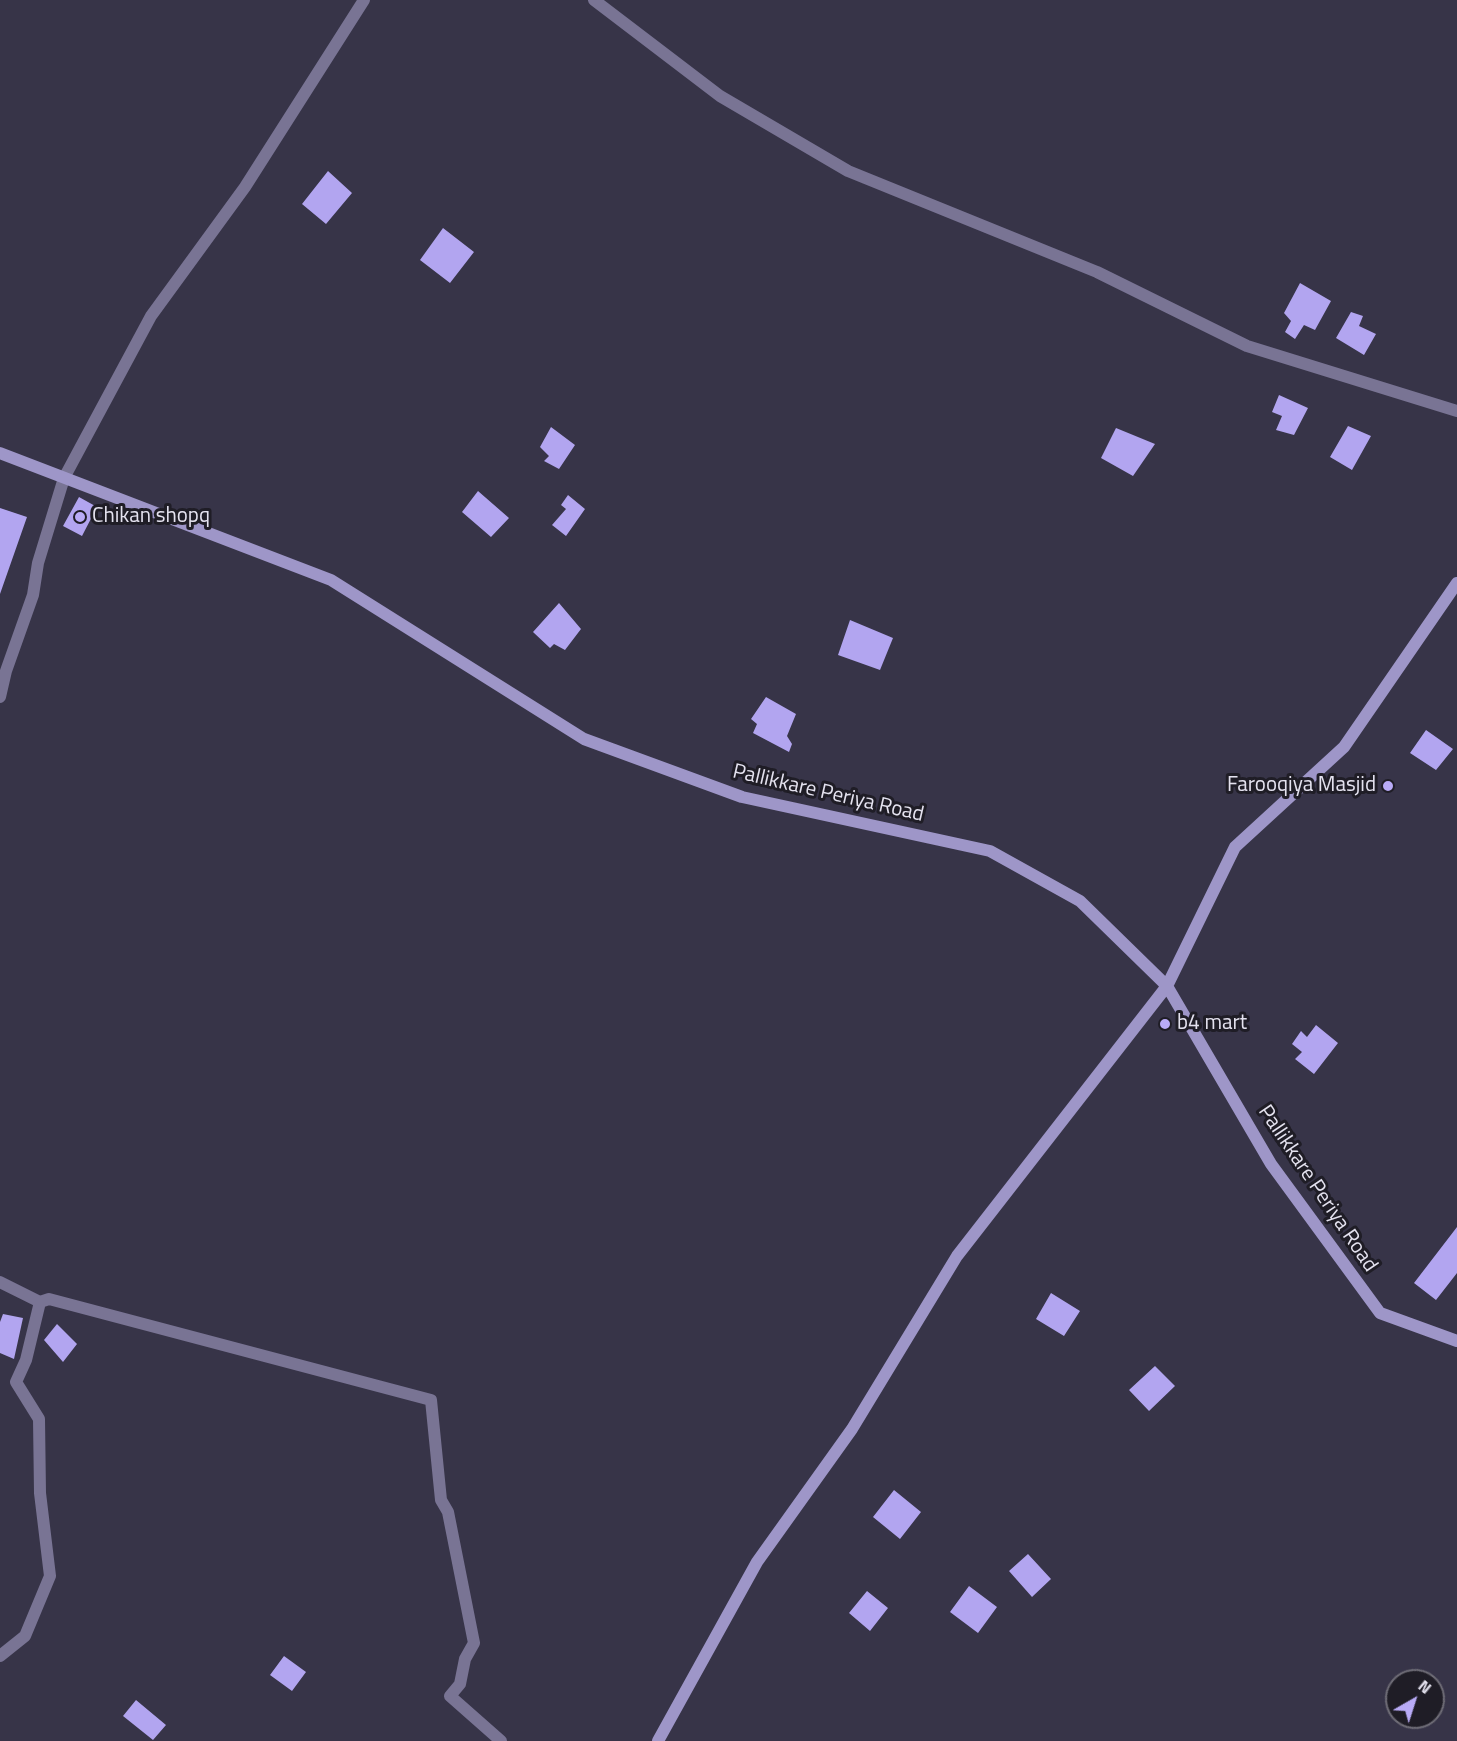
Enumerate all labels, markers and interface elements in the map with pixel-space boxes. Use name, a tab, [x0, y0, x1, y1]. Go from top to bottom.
place label: Chikan shopq	[92, 504, 210, 530]
marker: Chikan shopq	[73, 510, 87, 524]
street label: Pallikkare Periya Road	[730, 760, 926, 828]
place label: Farooqiya Masjid	[1227, 773, 1376, 799]
marker: Farooqiya Masjid	[1381, 779, 1395, 793]
place label: b4 mart	[1177, 1011, 1247, 1037]
marker: b4 mart	[1158, 1017, 1172, 1031]
street label: Pallikkare Periya Road	[1252, 1101, 1382, 1277]
north arrow	[1385, 1669, 1445, 1729]
text: N	[1413, 1674, 1437, 1699]

